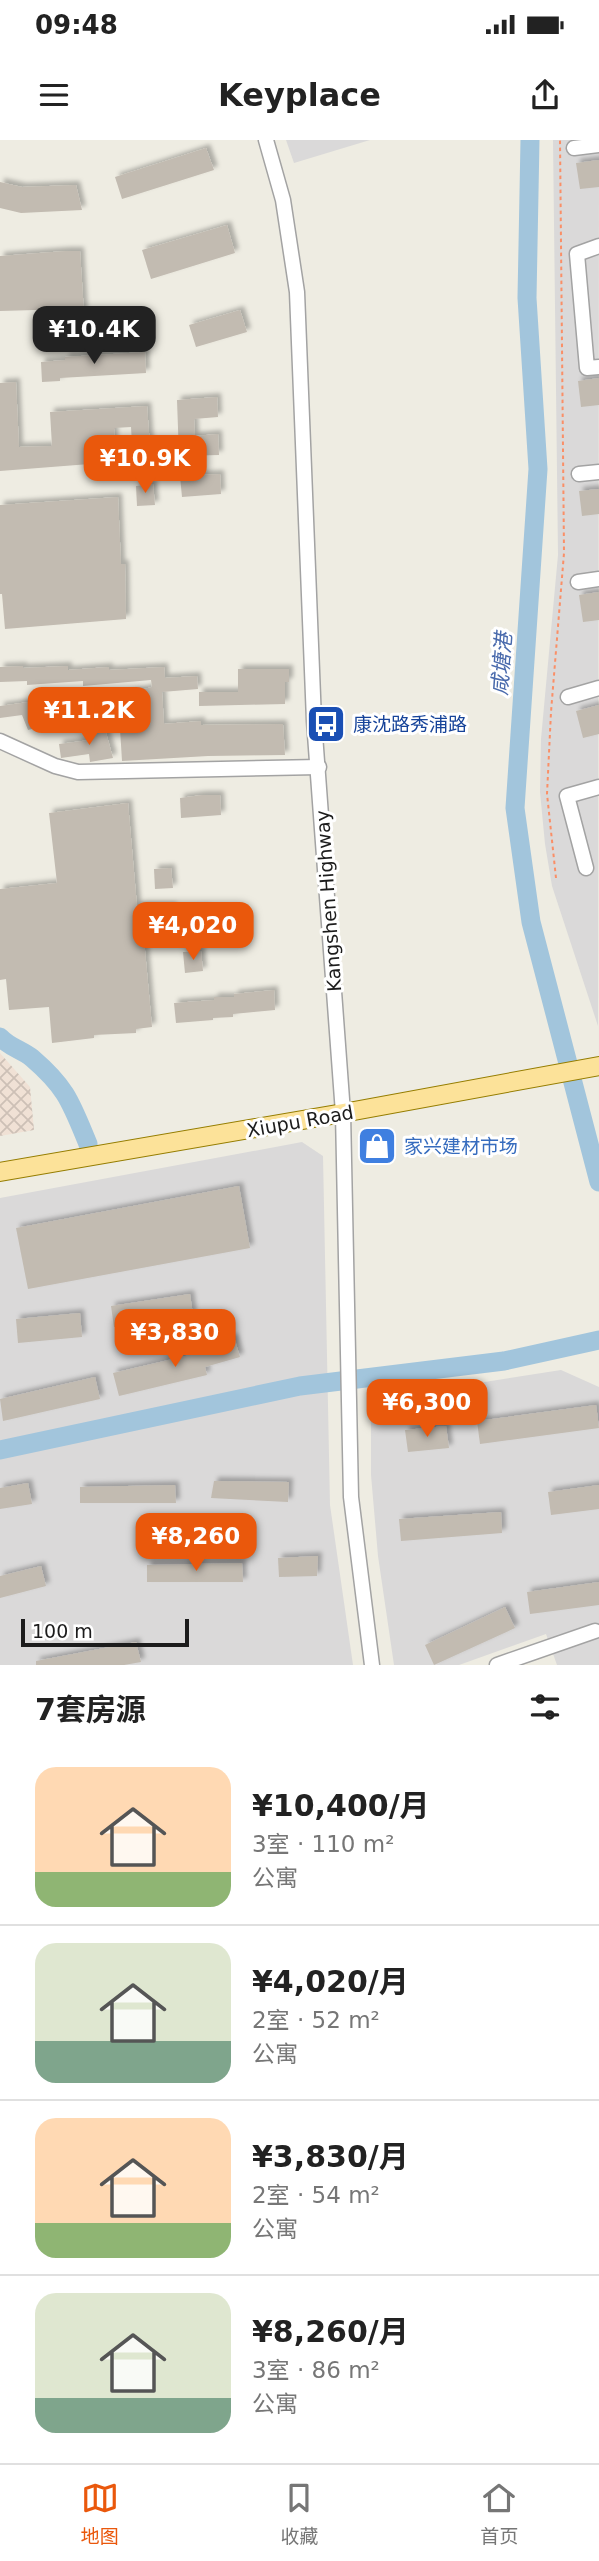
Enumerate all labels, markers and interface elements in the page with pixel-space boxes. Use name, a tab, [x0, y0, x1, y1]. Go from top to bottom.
text: 09:48	[35, 10, 118, 40]
icon: menu	[35, 76, 73, 114]
text: Keyplace	[218, 76, 381, 114]
icon: share	[526, 76, 564, 114]
pin: ¥10.4K	[37, 306, 151, 366]
text: ¥10.4K	[49, 316, 139, 342]
pin: ¥10.9K	[88, 436, 202, 495]
text: ¥10.9K	[100, 445, 190, 471]
water label: 咸塘港	[488, 629, 516, 696]
pin: ¥11.2K	[32, 688, 146, 747]
text: ¥11.2K	[44, 697, 134, 723]
bus stop icon: 康沈路秀浦路	[305, 703, 347, 745]
place label: 康沈路秀浦路	[353, 713, 467, 735]
street label: Kangshen Highway	[311, 810, 345, 992]
pin: ¥4,020	[136, 902, 250, 962]
text: ¥4,020	[149, 912, 237, 938]
street label: Xiupu Road	[245, 1101, 355, 1141]
shop icon: 家兴建材市场	[356, 1125, 398, 1167]
place label: 家兴建材市场	[404, 1135, 518, 1157]
pin: ¥3,830	[118, 1310, 232, 1369]
text: ¥3,830	[131, 1319, 219, 1345]
pin: ¥6,300	[370, 1380, 484, 1439]
text: ¥6,300	[383, 1389, 471, 1415]
pin: ¥8,260	[139, 1514, 253, 1573]
text: ¥8,260	[152, 1523, 240, 1549]
scale bar	[21, 1616, 189, 1648]
text: 100 m	[32, 1620, 93, 1642]
icon: filters	[526, 1688, 564, 1726]
text: 7套房源	[35, 1692, 146, 1727]
text: ¥10,400/月	[252, 1788, 430, 1823]
icon: home	[91, 1795, 175, 1879]
text: 3室 · 110 m²	[252, 1831, 394, 1857]
text: 公寓	[252, 1865, 298, 1891]
text: ¥4,020/月	[252, 1964, 409, 1999]
icon: home	[91, 1971, 175, 2055]
text: 2室 · 52 m²	[252, 2007, 380, 2033]
text: 公寓	[252, 2041, 298, 2067]
text: ¥3,830/月	[252, 2139, 409, 2174]
icon: home	[91, 2146, 175, 2230]
text: 2室 · 54 m²	[252, 2182, 380, 2208]
text: 公寓	[252, 2216, 298, 2242]
text: ¥8,260/月	[252, 2314, 409, 2349]
icon: home	[91, 2321, 175, 2405]
text: 3室 · 86 m²	[252, 2357, 380, 2383]
text: 公寓	[252, 2391, 298, 2417]
tab: 地图	[81, 2479, 119, 2548]
tab: 收藏	[280, 2479, 318, 2548]
tab: 首页	[480, 2479, 518, 2548]

